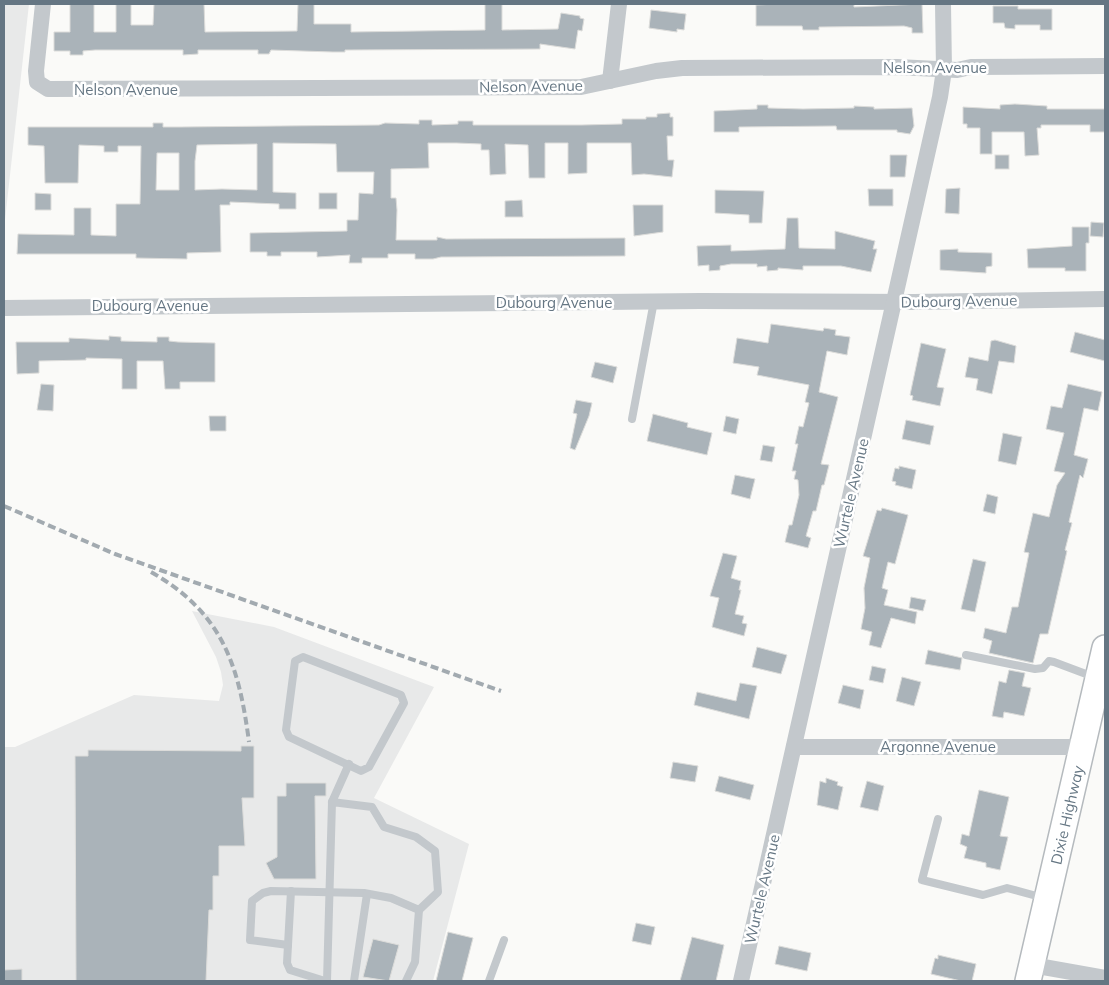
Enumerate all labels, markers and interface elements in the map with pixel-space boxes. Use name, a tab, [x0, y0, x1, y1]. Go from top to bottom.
street label: Nelson Avenue	[883, 58, 987, 77]
street label: Nelson Avenue	[479, 76, 583, 96]
street label: Nelson Avenue	[74, 80, 178, 99]
street label: Dubourg Avenue	[901, 290, 1017, 312]
street label: Dubourg Avenue	[496, 293, 612, 312]
street label: Dubourg Avenue	[92, 296, 208, 315]
street label: Wurtele Avenue	[829, 436, 873, 550]
street label: Argonne Avenue	[880, 737, 996, 756]
street label: Dixie Highway	[1046, 764, 1088, 866]
street label: Wurtele Avenue	[740, 832, 784, 946]

